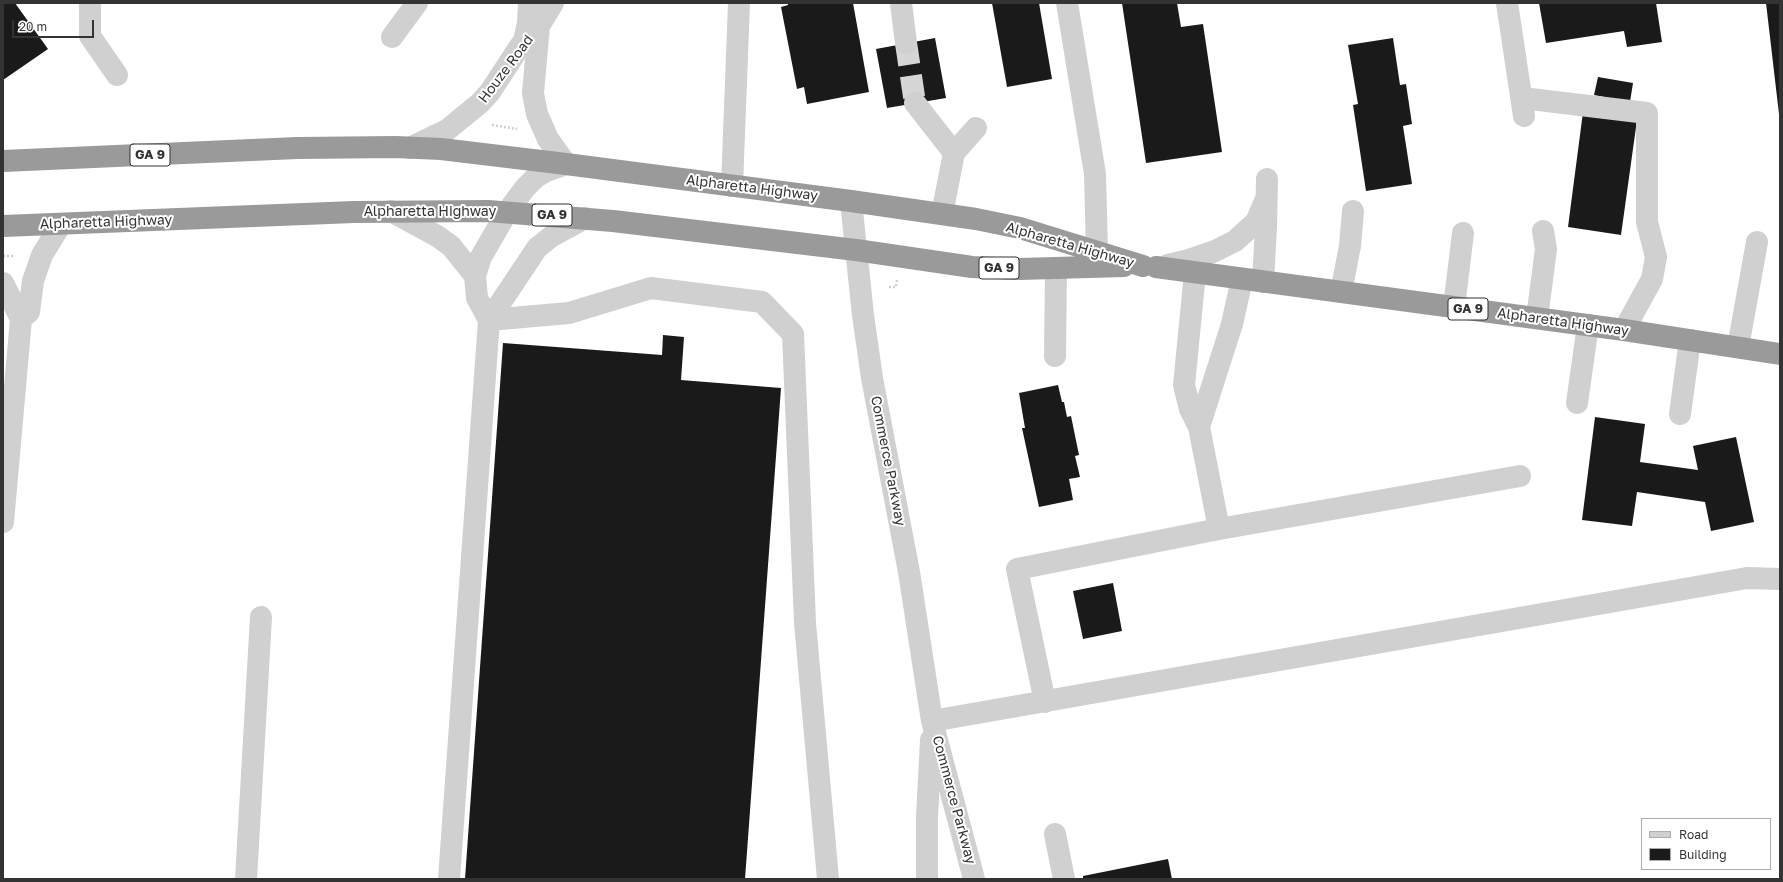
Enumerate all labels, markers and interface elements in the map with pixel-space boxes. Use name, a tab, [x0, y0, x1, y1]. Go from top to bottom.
scale bar	[14, 12, 96, 38]
text: 20 m	[19, 19, 47, 34]
street label: Houze Road	[475, 32, 537, 106]
road number: GA 9	[130, 144, 170, 166]
street label: Alpharetta Highway	[685, 172, 819, 204]
street label: Alpharetta Highway	[364, 204, 496, 220]
road number: GA 9	[532, 204, 572, 226]
street label: Alpharetta Highway	[39, 211, 173, 233]
street label: Alpharetta Highway	[1004, 219, 1136, 271]
road number: GA 9	[979, 257, 1019, 279]
road number: GA 9	[1448, 298, 1488, 320]
street label: Alpharetta Highway	[1496, 304, 1630, 340]
street label: Commerce Parkway	[867, 394, 909, 528]
street label: Commerce Parkway	[929, 734, 979, 866]
legend	[1641, 818, 1771, 870]
text: Road	[1679, 827, 1708, 842]
text: Building	[1679, 847, 1727, 862]

